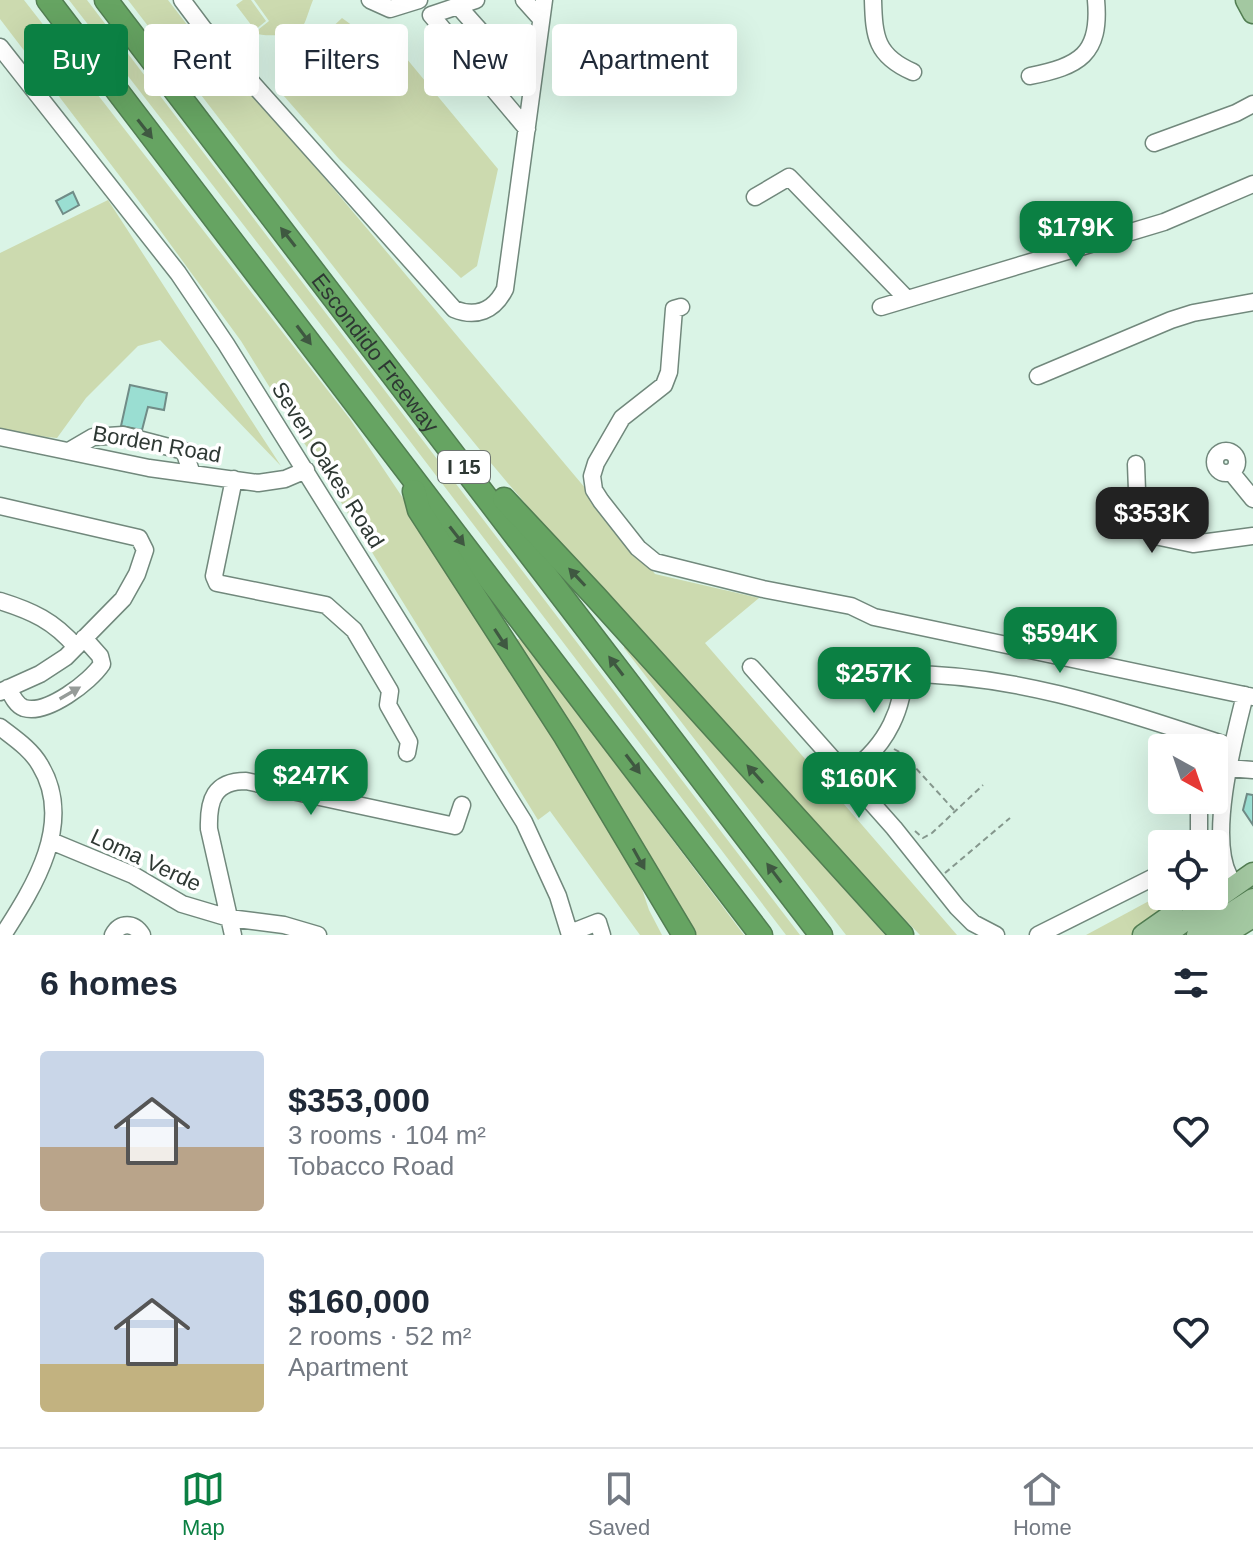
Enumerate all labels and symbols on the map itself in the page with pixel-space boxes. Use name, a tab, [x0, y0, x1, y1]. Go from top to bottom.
one-way arrow	[137, 119, 153, 139]
pin: $179K	[1020, 201, 1132, 269]
one-way arrow	[281, 227, 297, 247]
street label: Escondido Freeway	[307, 268, 444, 437]
one-way arrow	[296, 324, 312, 346]
street label: Seven Oakes Road	[267, 377, 389, 553]
street label: Borden Road	[91, 420, 223, 468]
road number: I 15	[438, 451, 490, 483]
pin: $353K	[1096, 487, 1208, 555]
one-way arrow	[449, 526, 465, 546]
one-way arrow	[568, 567, 586, 586]
pin: $594K	[1004, 607, 1116, 675]
one-way arrow	[493, 628, 508, 650]
pin: $257K	[818, 647, 930, 715]
one-way arrow	[609, 656, 625, 676]
one-way arrow	[59, 686, 81, 700]
north arrow	[1148, 734, 1228, 814]
pin: $247K	[255, 749, 367, 817]
pin: $160K	[803, 752, 915, 820]
one-way arrow	[624, 754, 640, 775]
one-way arrow	[747, 765, 764, 785]
street label: Loma Verde	[87, 824, 205, 896]
one-way arrow	[632, 848, 646, 871]
one-way arrow	[766, 863, 782, 883]

